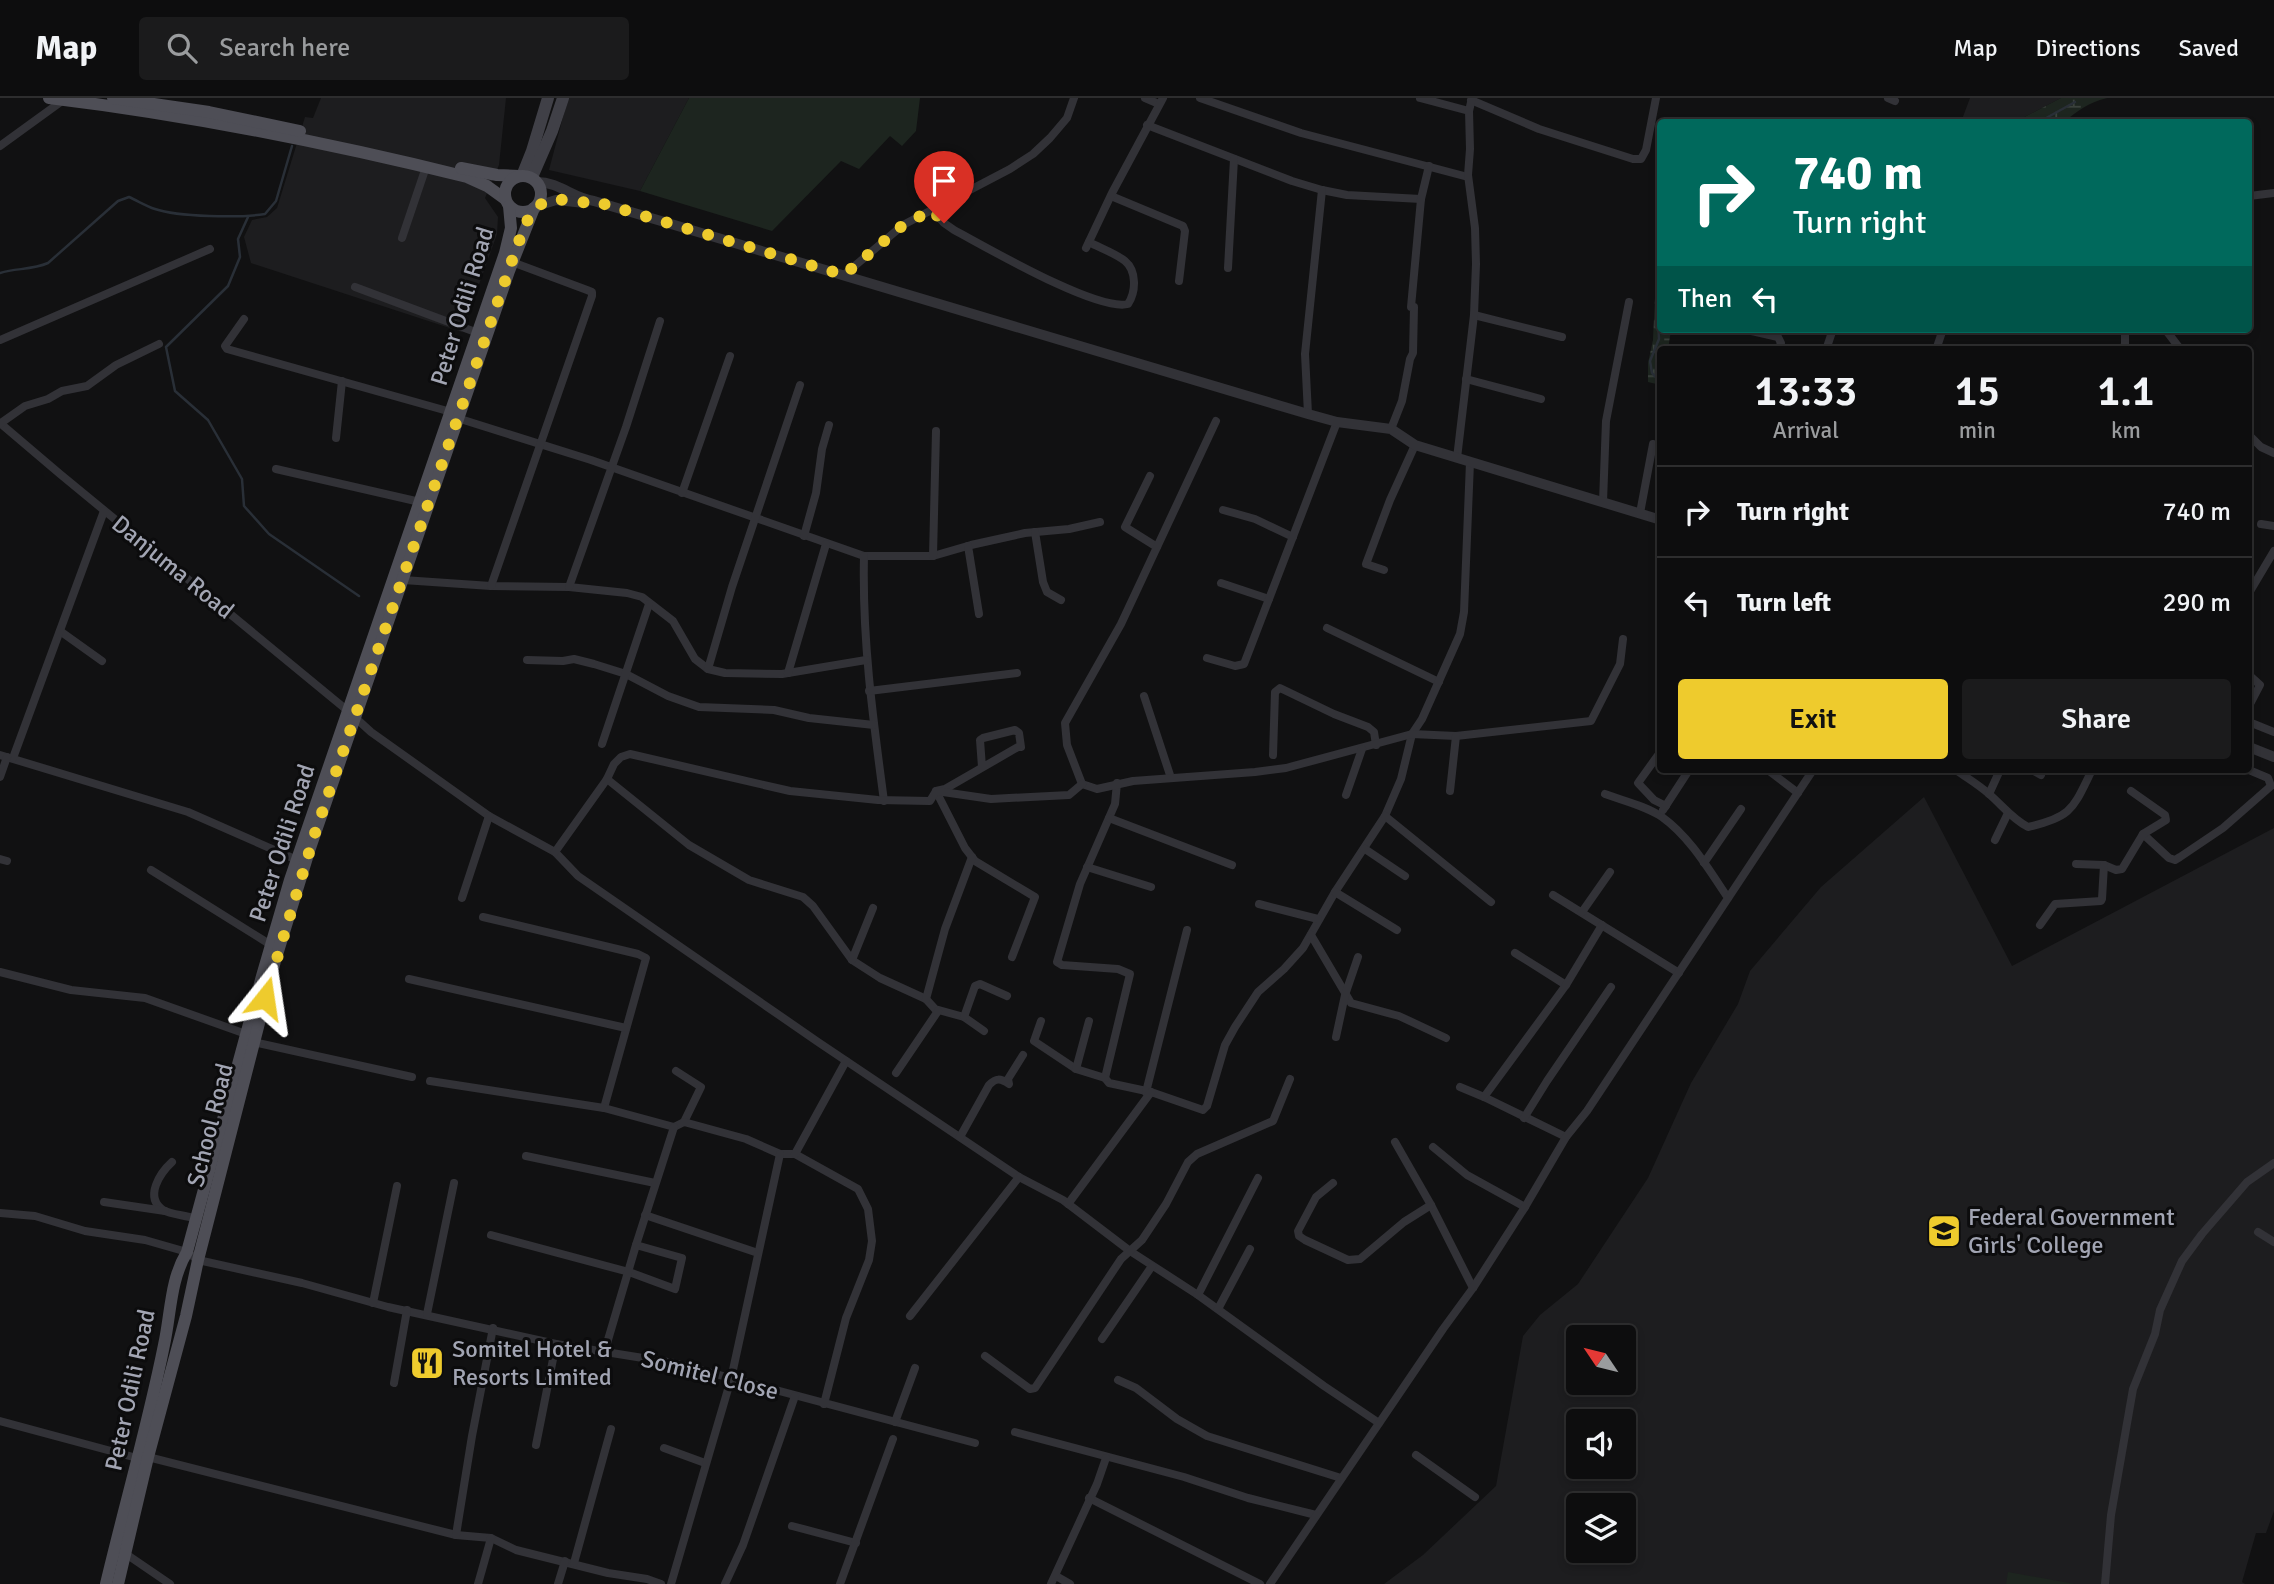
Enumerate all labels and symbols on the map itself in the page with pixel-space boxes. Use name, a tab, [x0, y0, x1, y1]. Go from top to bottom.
pin	[914, 151, 974, 223]
street label: Peter Odili Road	[424, 223, 500, 389]
street label: Danjuma Road	[106, 509, 240, 625]
street label: Peter Odili Road	[242, 760, 322, 926]
position arrow	[228, 961, 302, 1035]
street label: School Road	[180, 1060, 240, 1190]
place label: Federal Government Girls' College	[1968, 1202, 2175, 1260]
school or university icon: Federal Government Girls' College	[1925, 1212, 1963, 1250]
street label: Peter Odili Road	[98, 1307, 162, 1473]
north arrow	[1566, 1325, 1636, 1395]
place label: Somitel Hotel & Resorts Limited	[452, 1334, 612, 1392]
street label: Somitel Close	[638, 1343, 782, 1407]
restaurant icon: Somitel Hotel & Resorts Limited	[408, 1344, 446, 1382]

